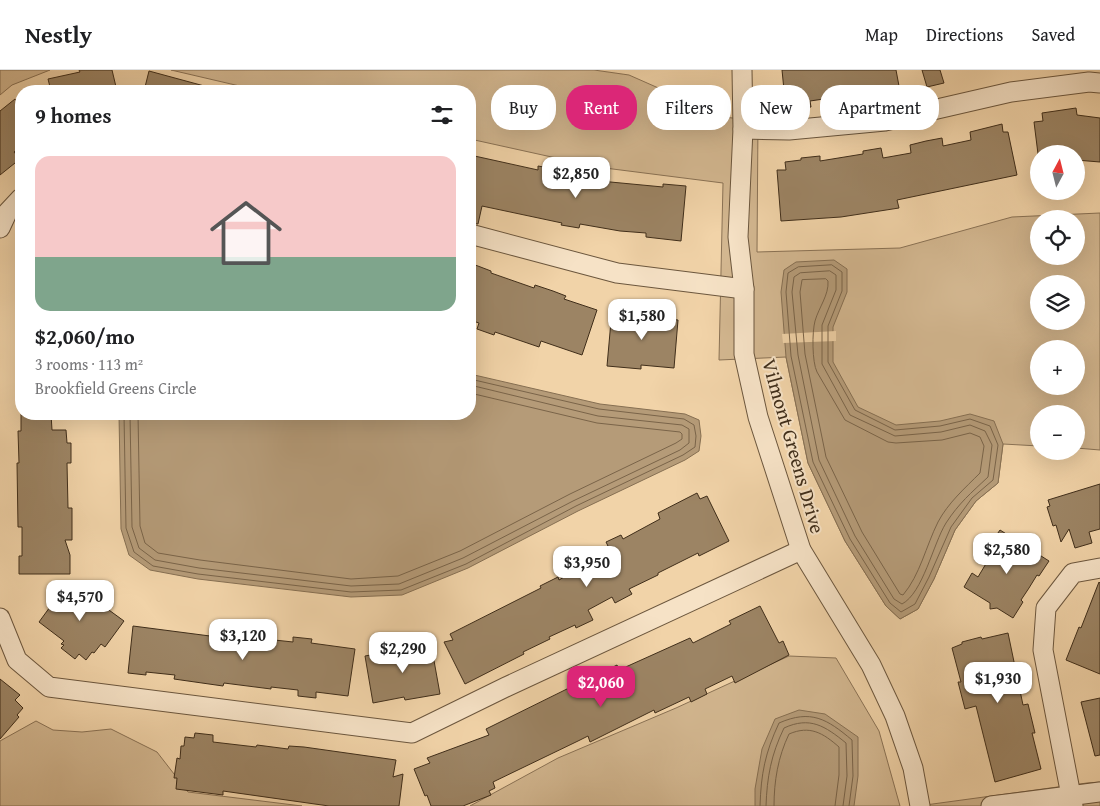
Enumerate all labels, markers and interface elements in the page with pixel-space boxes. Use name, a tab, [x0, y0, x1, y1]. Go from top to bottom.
text: Nestly	[25, 17, 92, 52]
text: Map	[865, 21, 898, 48]
text: Directions	[926, 21, 1003, 48]
text: Saved	[1031, 21, 1075, 48]
chip: Buy	[491, 85, 556, 130]
chip: Rent	[566, 85, 637, 130]
chip: Filters	[647, 85, 731, 130]
chip: New	[741, 85, 810, 130]
chip: Apartment	[820, 85, 939, 130]
text: 9 homes	[35, 100, 111, 131]
icon: filters	[428, 101, 456, 129]
north arrow	[1030, 145, 1085, 200]
map controls	[1030, 145, 1085, 460]
pin: $2,850	[535, 156, 617, 199]
text: $2,850	[553, 161, 599, 185]
icon: home	[201, 188, 291, 278]
button: locate	[1030, 210, 1085, 265]
button: layers	[1030, 275, 1085, 330]
pin: $1,580	[601, 298, 683, 341]
text: $1,580	[619, 303, 665, 327]
text: $2,060/mo	[35, 321, 135, 352]
button: +	[1030, 340, 1085, 395]
text: 3 rooms · 113 m²	[35, 352, 143, 376]
street label: Vilmont Greens Drive	[755, 355, 833, 537]
text: Brookfield Greens Circle	[35, 376, 197, 400]
button: −	[1030, 405, 1085, 460]
pin: $2,580	[966, 532, 1048, 575]
text: $2,580	[984, 537, 1030, 561]
pin: $3,950	[546, 546, 628, 588]
text: $3,950	[564, 550, 610, 574]
pin: $4,570	[39, 580, 121, 622]
text: $4,570	[57, 584, 103, 608]
pin: $3,120	[202, 618, 284, 661]
text: $3,120	[220, 623, 266, 647]
pin: $2,290	[362, 632, 444, 674]
text: $2,290	[380, 636, 426, 660]
pin: $1,930	[957, 662, 1039, 704]
pin: $2,060	[560, 666, 642, 708]
text: $1,930	[975, 666, 1021, 690]
text: $2,060	[578, 670, 624, 694]

